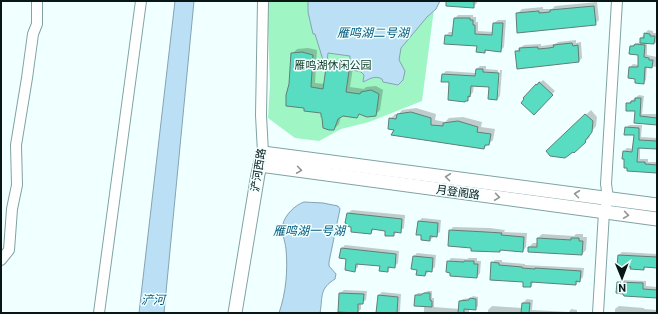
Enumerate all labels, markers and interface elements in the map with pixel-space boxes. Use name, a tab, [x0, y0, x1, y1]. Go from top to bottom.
water label: 雁鸣湖二号湖	[337, 26, 411, 40]
park label: 雁鸣湖休闲公园	[295, 59, 372, 72]
street label: 浐河西路	[249, 147, 268, 193]
one-way arrow	[296, 165, 302, 174]
one-way arrow	[445, 173, 451, 182]
street label: 月登阁路	[435, 183, 481, 202]
one-way arrow	[574, 190, 580, 199]
one-way arrow	[494, 192, 500, 201]
one-way arrow	[623, 210, 629, 219]
water label: 雁鸣湖一号湖	[273, 224, 347, 238]
north arrow	[602, 258, 642, 298]
text: N	[618, 281, 626, 294]
water label: 浐河	[141, 293, 167, 307]

